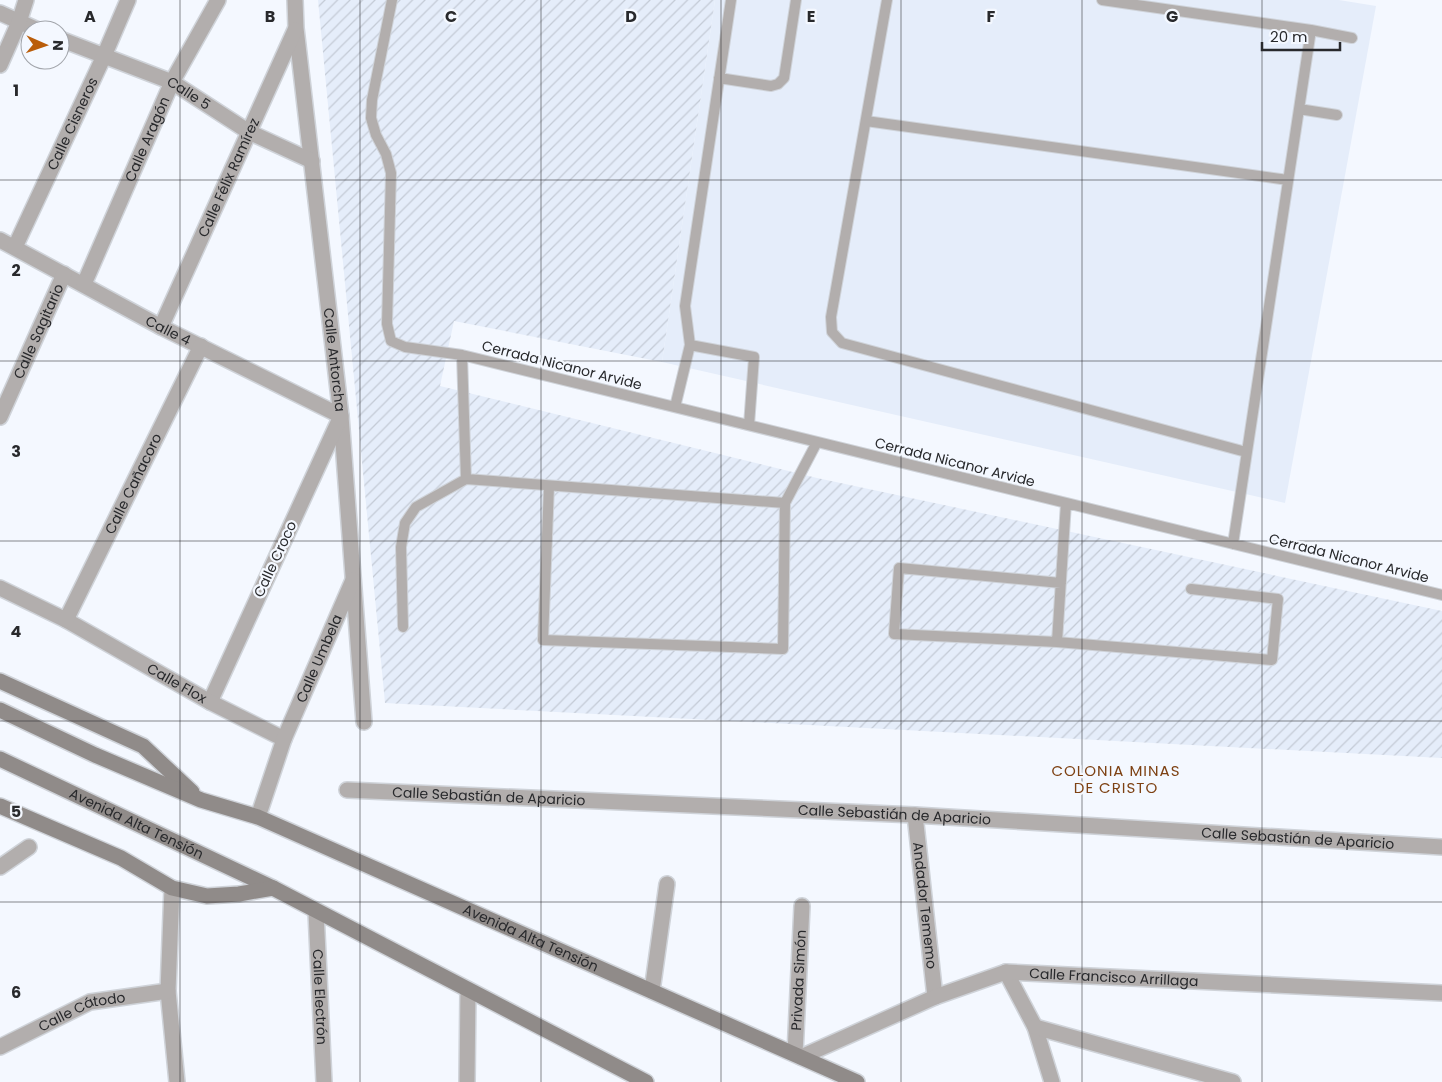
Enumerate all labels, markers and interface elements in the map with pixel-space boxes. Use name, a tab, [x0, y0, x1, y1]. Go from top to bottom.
text: A	[84, 5, 96, 28]
text: B	[265, 5, 275, 28]
text: C	[445, 5, 457, 28]
text: D	[625, 5, 637, 28]
text: E	[807, 5, 815, 28]
text: F	[987, 5, 996, 28]
text: G	[1166, 5, 1178, 28]
north arrow	[20, 20, 70, 70]
scale bar	[1262, 20, 1340, 52]
text: 20 m	[1270, 26, 1308, 47]
text: N	[48, 40, 68, 51]
street label: Calle 5	[163, 71, 215, 114]
street label: Calle Cisneros	[42, 74, 103, 173]
text: 1	[13, 79, 19, 102]
street label: Calle Aragón	[120, 93, 174, 185]
street label: Calle Félix Ramírez	[193, 115, 264, 240]
text: 2	[11, 259, 21, 282]
street label: Calle Sagitario	[8, 280, 68, 382]
street label: Calle Antorcha	[319, 307, 350, 413]
street label: Calle 4	[142, 310, 194, 350]
street label: Cerrada Nicanor Arvide	[480, 335, 644, 395]
street label: Calle Cañacoro	[100, 430, 166, 537]
street label: Cerrada Nicanor Arvide	[873, 432, 1037, 492]
text: 3	[11, 440, 21, 463]
street label: Calle Croco	[249, 518, 301, 600]
street label: Cerrada Nicanor Arvide	[1267, 528, 1431, 588]
street label: Calle Umbela	[291, 611, 347, 706]
text: 4	[11, 620, 22, 643]
street label: Calle Flox	[143, 658, 211, 708]
district label: COLONIA MINAS DE CRISTO	[1051, 760, 1181, 798]
street label: Calle Sebastián de Aparicio	[392, 782, 586, 810]
street label: Avenida Alta Tensión	[66, 783, 207, 864]
text: 5	[11, 800, 21, 823]
street label: Calle Sebastián de Aparicio	[797, 800, 992, 830]
street label: Calle Sebastián de Aparicio	[1201, 822, 1395, 854]
street label: Andador Tememo	[908, 841, 942, 970]
street label: Avenida Alta Tensión	[460, 899, 602, 976]
street label: Privada Simón	[786, 929, 811, 1031]
street label: Calle Electrón	[308, 949, 332, 1045]
street label: Calle Francisco Arrillaga	[1029, 963, 1199, 991]
text: 6	[11, 981, 21, 1004]
street label: Calle Cátodo	[35, 987, 127, 1036]

